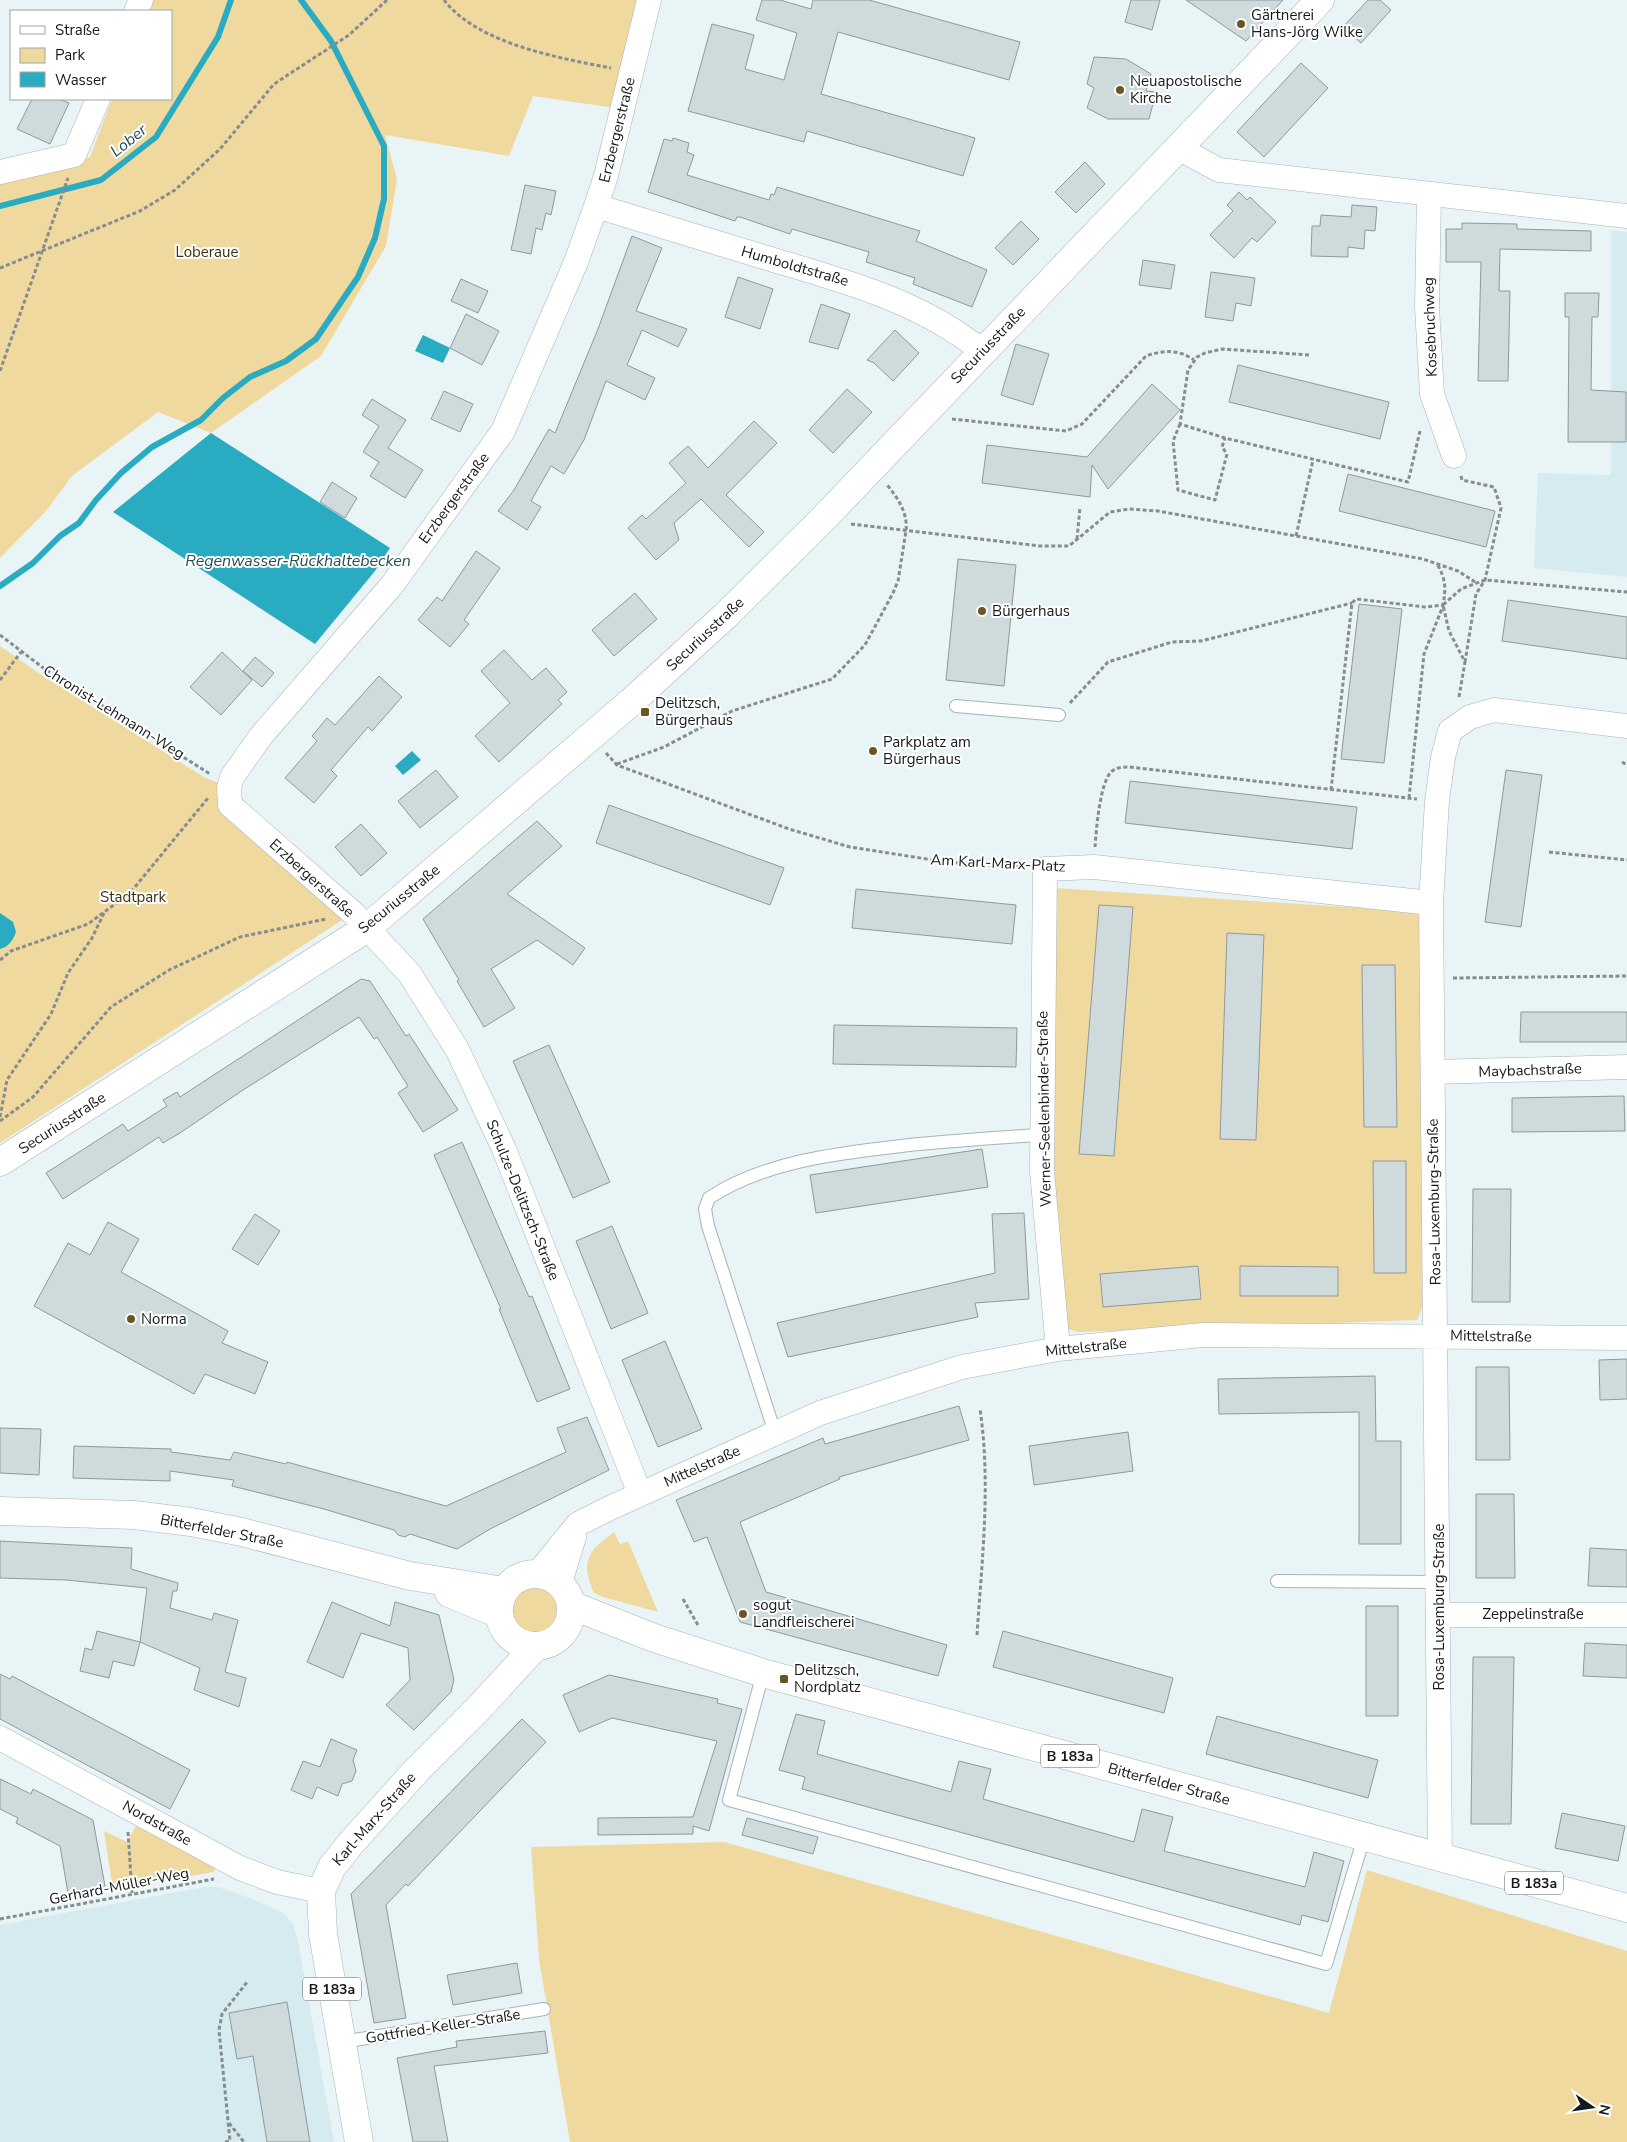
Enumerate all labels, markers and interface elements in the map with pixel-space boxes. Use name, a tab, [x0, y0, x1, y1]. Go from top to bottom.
place label: Gärtnerei Hans-Jörg Wilke	[1251, 5, 1363, 42]
legend	[10, 10, 172, 100]
marker: Gärtnerei Hans-Jörg Wilke	[1235, 18, 1247, 30]
text: Straße	[55, 20, 100, 40]
text: Park	[55, 45, 85, 65]
text: Wasser	[55, 70, 107, 90]
place label: Neuapostolische Kirche	[1130, 71, 1242, 108]
street label: Erzbergerstraße	[594, 75, 640, 185]
marker: Neuapostolische Kirche	[1114, 84, 1126, 96]
water label: Lober	[106, 119, 152, 162]
street label: Humboldtstraße	[739, 241, 851, 291]
park label: Loberaue	[176, 242, 238, 262]
street label: Kosebruchweg	[1418, 277, 1442, 377]
street label: Securiusstraße	[946, 302, 1030, 388]
street label: Erzbergerstraße	[414, 448, 494, 548]
water label: Regenwasser-Rückhaltebecken	[185, 550, 411, 572]
street label: Securiusstraße	[662, 593, 748, 675]
place label: Bürgerhaus	[992, 601, 1070, 621]
marker: Bürgerhaus	[976, 605, 988, 617]
street label: Chronist-Lehmann-Weg	[39, 660, 189, 764]
place label: Delitzsch, Bürgerhaus	[655, 693, 733, 730]
marker: Delitzsch, Bürgerhaus	[639, 706, 651, 718]
place label: Parkplatz am Bürgerhaus	[883, 732, 971, 769]
marker: Parkplatz am Bürgerhaus	[867, 745, 879, 757]
street label: Erzbergerstraße	[265, 834, 359, 922]
street label: Am Karl-Marx-Platz	[930, 849, 1066, 877]
street label: Securiusstraße	[354, 860, 444, 938]
park label: Stadtpark	[100, 887, 166, 907]
street label: Werner-Seelenbinder-Straße	[1032, 1011, 1056, 1207]
street label: Maybachstraße	[1478, 1058, 1582, 1082]
street label: Securiusstraße	[15, 1087, 109, 1159]
street label: Schulze-Delitzsch-Straße	[482, 1117, 564, 1283]
street label: Rosa-Luxemburg-Straße	[1423, 1118, 1445, 1286]
place label: Norma	[141, 1309, 187, 1329]
marker: Norma	[125, 1313, 137, 1325]
street label: Mittelstraße	[1450, 1325, 1532, 1347]
street label: Mittelstraße	[1044, 1333, 1128, 1361]
street label: Mittelstraße	[661, 1440, 743, 1492]
street label: Bitterfelder Straße	[158, 1509, 286, 1553]
street label: Rosa-Luxemburg-Straße	[1429, 1524, 1449, 1690]
place label: sogut Landfleischerei	[753, 1595, 855, 1632]
street label: Zeppelinstraße	[1482, 1604, 1584, 1624]
marker: sogut Landfleischerei	[737, 1608, 749, 1620]
place label: Delitzsch, Nordplatz	[794, 1660, 861, 1697]
marker: Delitzsch, Nordplatz	[778, 1673, 790, 1685]
road number: B 183a	[1041, 1744, 1099, 1768]
street label: Bitterfelder Straße	[1106, 1758, 1232, 1810]
street label: Karl-Marx-Straße	[328, 1768, 420, 1870]
street label: Nordstraße	[119, 1796, 195, 1850]
street label: Gerhard-Müller-Weg	[47, 1863, 191, 1909]
road number: B 183a	[1505, 1872, 1563, 1895]
road number: B 183a	[303, 1978, 361, 2000]
street label: Gottfried-Keller-Straße	[364, 2004, 522, 2048]
north arrow	[1567, 2082, 1617, 2132]
text: N	[1594, 2103, 1615, 2117]

